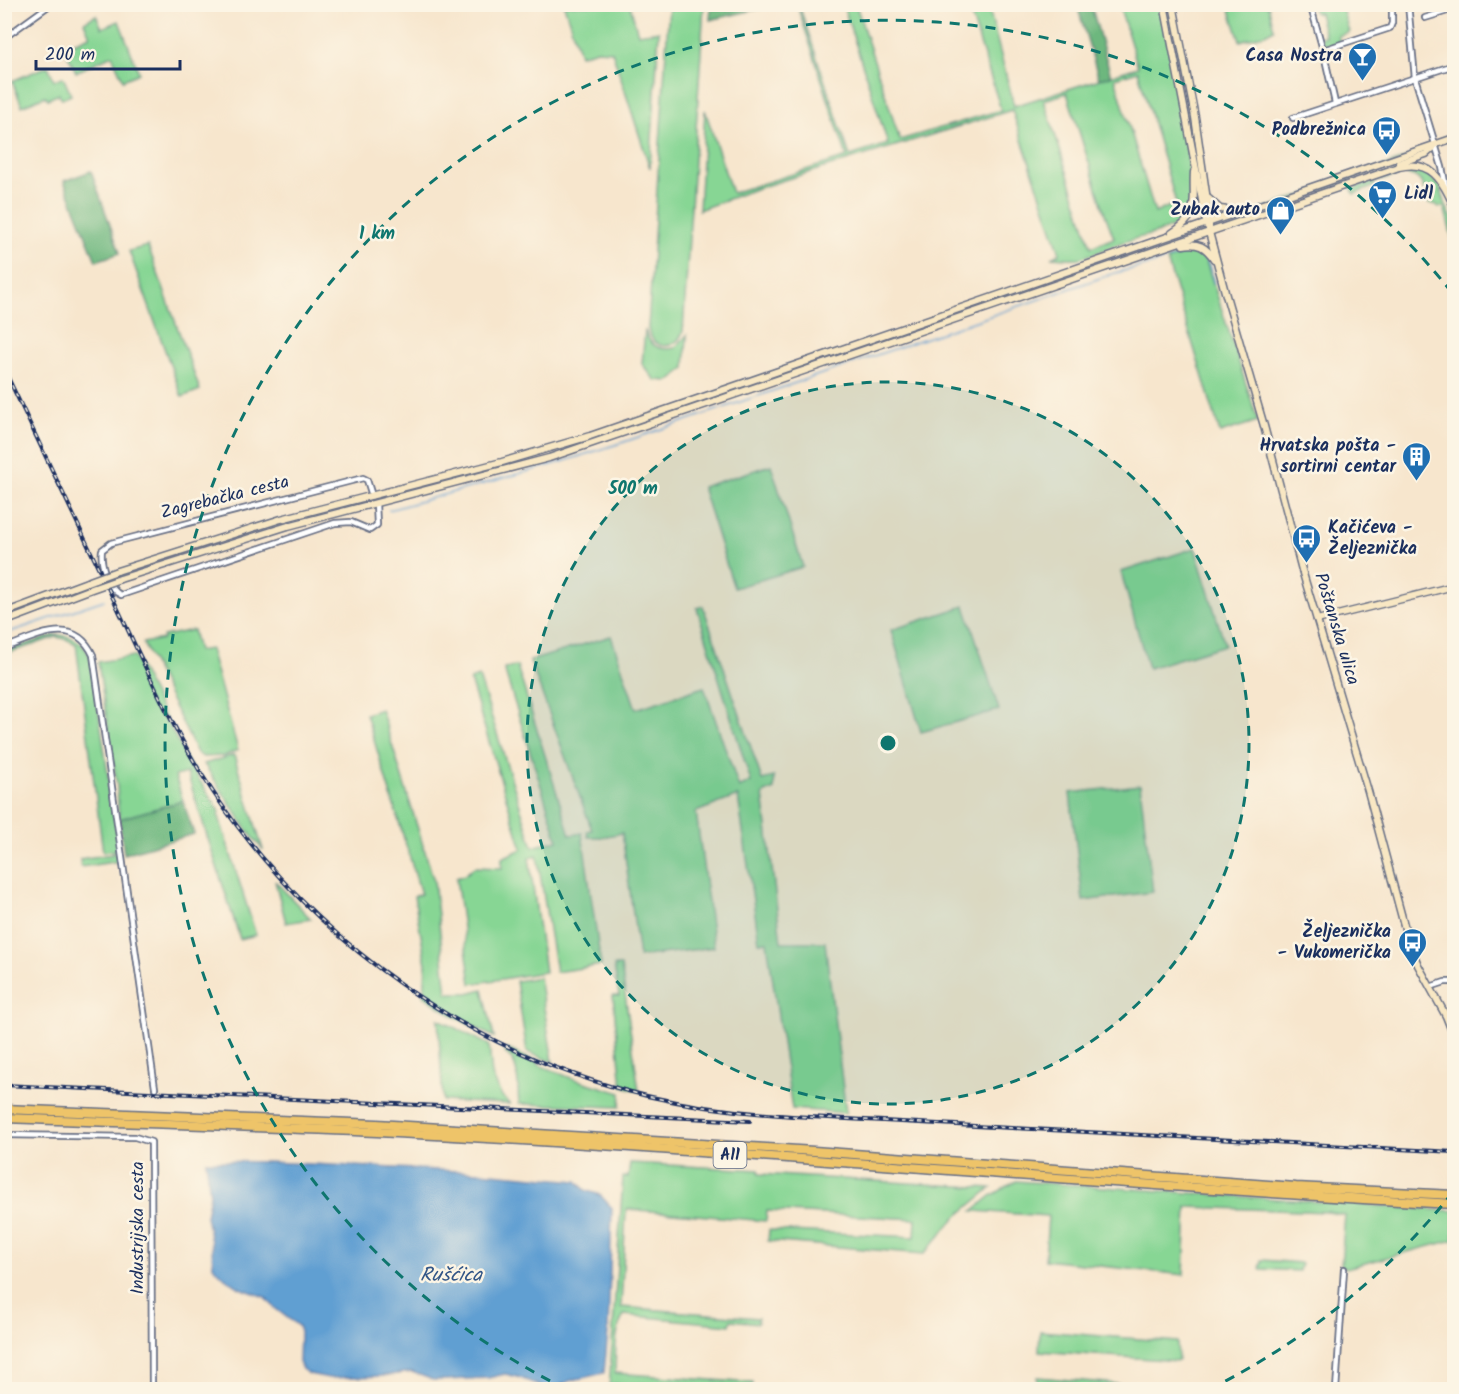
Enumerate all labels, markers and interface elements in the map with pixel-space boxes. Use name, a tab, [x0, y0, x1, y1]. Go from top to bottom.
scale bar	[36, 33, 180, 71]
bar icon: Casa Nostra	[1347, 40, 1379, 82]
text: 200 m	[45, 41, 95, 70]
place label: Casa Nostra	[1245, 42, 1342, 71]
bus stop icon: Podbrežnica	[1371, 114, 1403, 156]
place label: Podbrežnica	[1272, 116, 1366, 145]
supermarket icon: Lidl	[1367, 178, 1399, 220]
place label: Lidl	[1404, 180, 1433, 209]
shop icon: Zubak auto	[1265, 194, 1297, 236]
place label: Zubak auto	[1170, 196, 1260, 225]
text: 1 km	[359, 220, 395, 249]
place label: Hrvatska pošta - sortirni centar	[1259, 432, 1397, 482]
building icon: Hrvatska pošta - sortirni centar	[1401, 440, 1433, 482]
street label: Zagrebačka cesta	[158, 468, 292, 528]
text: 500 m	[607, 475, 658, 504]
place label: Kačićeva - Željeznička	[1328, 514, 1417, 564]
bus stop icon: Kačićeva - Željeznička	[1291, 522, 1323, 564]
street label: Poštanska ulica	[1305, 569, 1367, 689]
centre of rings	[878, 733, 898, 753]
place label: Željeznička - Vukomerička	[1277, 918, 1391, 968]
bus stop icon: Željeznička - Vukomerička	[1396, 926, 1428, 968]
road number: A11	[714, 1142, 746, 1168]
street label: Industrijska cesta	[124, 1161, 153, 1295]
water label: Rušćica	[420, 1260, 484, 1292]

